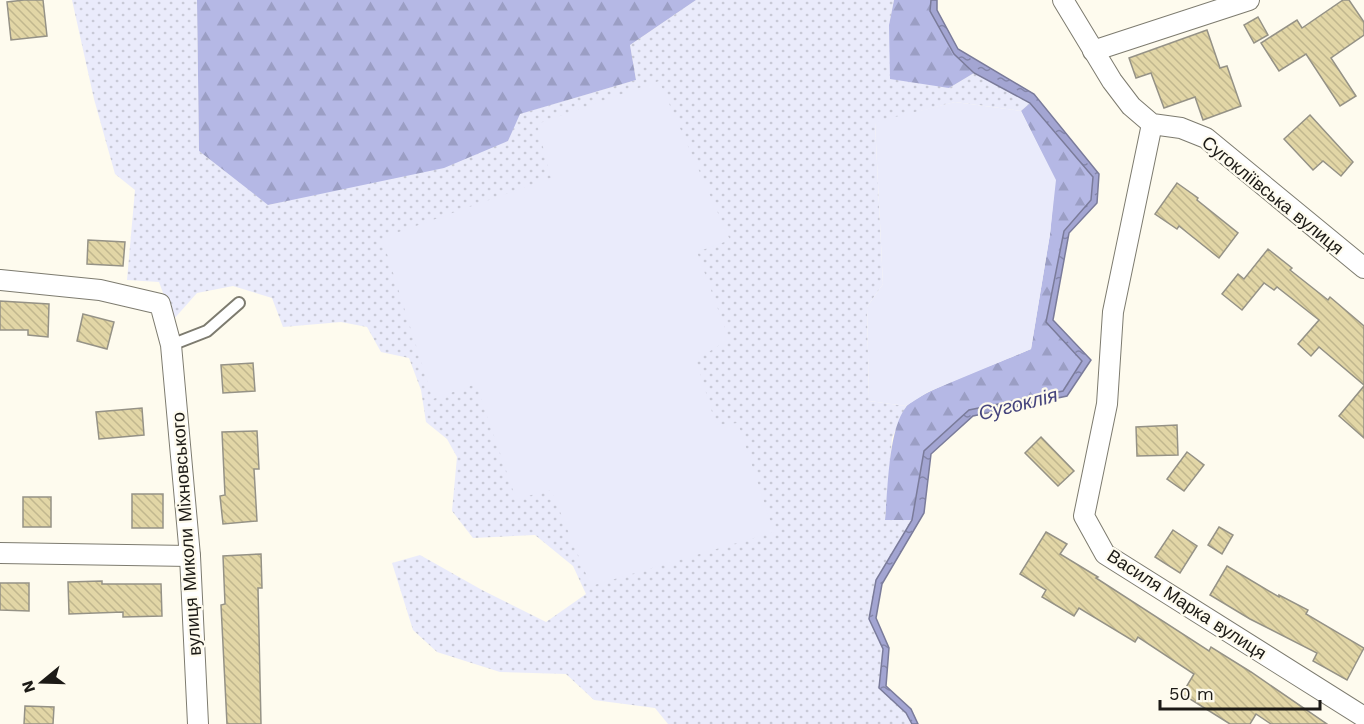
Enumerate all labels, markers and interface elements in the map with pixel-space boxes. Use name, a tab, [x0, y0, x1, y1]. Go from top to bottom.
street label: Сугокліївська вулиця	[1198, 131, 1348, 259]
water label: Сугоклія	[976, 383, 1060, 425]
street label: вулиця Миколи Міхновського	[167, 412, 205, 656]
street label: Василя Марка вулиця	[1104, 545, 1270, 663]
north arrow	[12, 652, 72, 712]
scale bar	[1160, 673, 1320, 711]
text: N	[17, 678, 39, 695]
text: 50 m	[1169, 683, 1214, 704]

